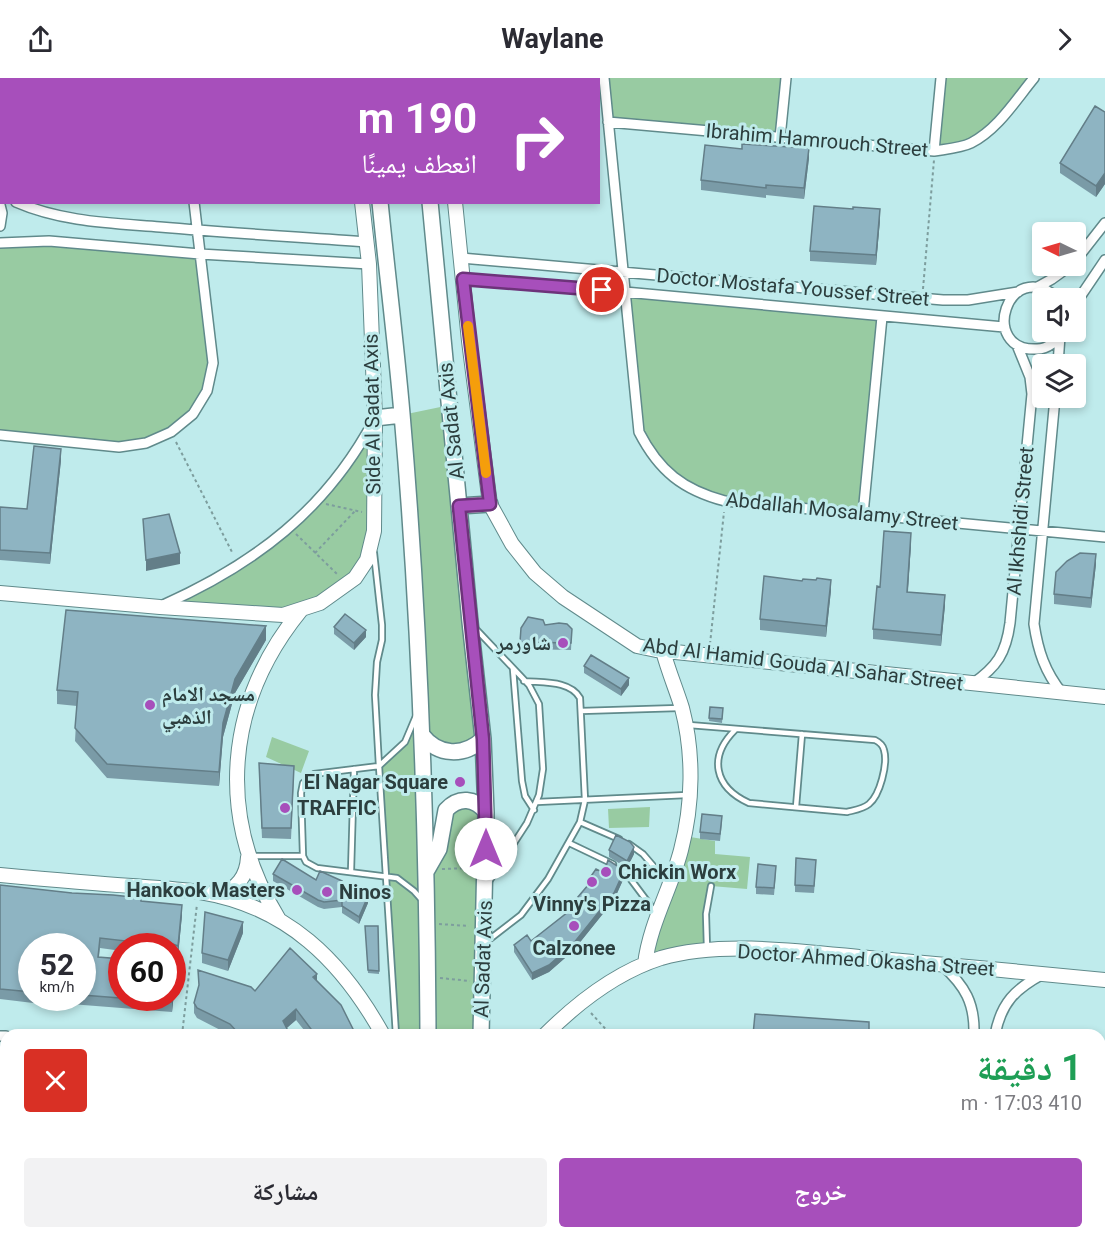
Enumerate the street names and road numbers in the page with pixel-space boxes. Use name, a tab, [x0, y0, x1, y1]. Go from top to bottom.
street label: Ibrahim Hamrouch Street	[705, 118, 929, 162]
street label: Doctor Mostafa Youssef Street	[656, 263, 930, 311]
street label: Side Al Sadat Axis	[359, 333, 385, 495]
street label: Al Sadat Axis	[433, 361, 469, 481]
street label: Al Ikhshidi Street	[1002, 445, 1038, 597]
street label: Abdallah Mosalamy Street	[725, 487, 959, 535]
street label: Abd Al Hamid Gouda Al Sahar Street	[642, 632, 964, 696]
street label: Al Sadat Axis	[469, 900, 497, 1018]
street label: Doctor Ahmed Okasha Street	[737, 939, 995, 981]

